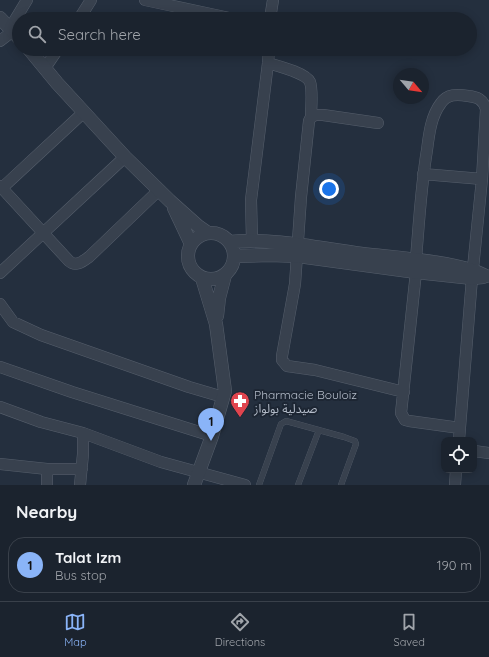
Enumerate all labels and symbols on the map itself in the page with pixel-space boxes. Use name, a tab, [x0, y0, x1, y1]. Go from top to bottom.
north arrow	[393, 68, 429, 104]
your location	[319, 179, 339, 199]
place label: Pharmacie Bouloiz صيدلية بولواز	[253, 387, 357, 416]
pharmacy icon: Pharmacie Bouloiz صيدلية بولواز	[229, 390, 251, 418]
pin: 1	[198, 408, 224, 441]

